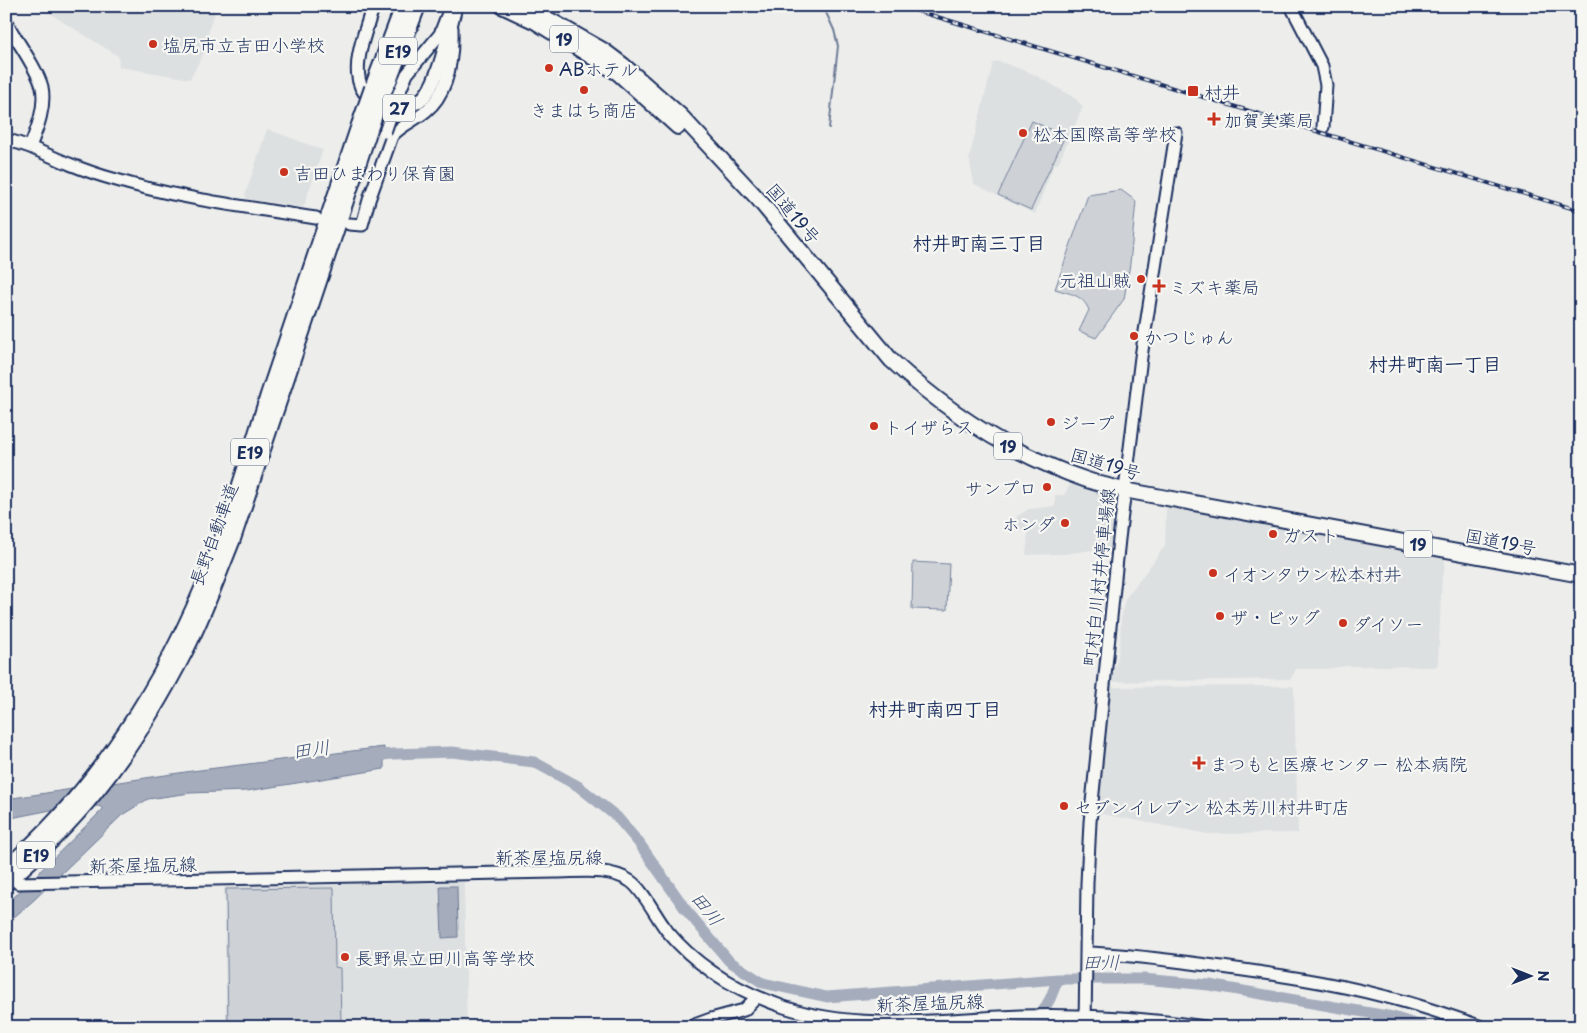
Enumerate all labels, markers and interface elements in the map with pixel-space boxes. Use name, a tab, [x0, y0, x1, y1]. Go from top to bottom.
road number: 19	[550, 26, 578, 52]
place label: 塩尻市立吉田小学校	[163, 31, 325, 58]
road number: E19	[379, 37, 417, 64]
marker: 塩尻市立吉田小学校	[147, 38, 159, 50]
place label: ABホテル	[559, 55, 638, 82]
marker: ABホテル	[543, 62, 555, 74]
place label: 村井	[1204, 78, 1240, 105]
marker: きまはち商店	[578, 84, 590, 96]
marker: 村井	[1186, 84, 1200, 98]
road number: 27	[383, 95, 415, 122]
place label: きまはち商店	[530, 96, 638, 123]
place label: 加賀美薬局	[1224, 106, 1314, 133]
marker: 加賀美薬局	[1208, 113, 1220, 125]
place label: 松本国際高等学校	[1033, 120, 1177, 147]
marker: 松本国際高等学校	[1017, 127, 1029, 139]
place label: 吉田ひまわり保育園	[294, 159, 456, 186]
marker: 吉田ひまわり保育園	[278, 166, 290, 178]
street label: 国道19号	[760, 177, 828, 249]
district label: 村井町南三丁目	[912, 228, 1046, 256]
place label: 元祖山賊	[1059, 266, 1131, 293]
marker: 元祖山賊	[1135, 273, 1147, 285]
place label: ミズキ薬局	[1169, 273, 1260, 300]
marker: ミズキ薬局	[1153, 280, 1165, 292]
place label: かつじゅん	[1144, 323, 1234, 350]
marker: かつじゅん	[1128, 330, 1140, 342]
district label: 村井町南一丁目	[1368, 349, 1502, 377]
place label: ジープ	[1061, 409, 1114, 436]
place label: トイザらス	[884, 413, 974, 440]
marker: ジープ	[1045, 416, 1057, 428]
marker: トイザらス	[868, 420, 880, 432]
road number: 19	[994, 432, 1022, 460]
road number: E19	[231, 438, 269, 466]
street label: 国道19号	[1067, 440, 1145, 486]
place label: サンプロ	[965, 474, 1037, 501]
street label: 長野自動車道	[182, 479, 244, 589]
marker: サンプロ	[1041, 481, 1053, 493]
street label: 町村白川村井停車場線	[1075, 486, 1121, 668]
place label: ホンダ	[1002, 510, 1055, 537]
marker: ホンダ	[1059, 517, 1071, 529]
place label: ガスト	[1283, 521, 1339, 548]
street label: 国道19号	[1463, 521, 1539, 561]
marker: ガスト	[1267, 528, 1279, 540]
road number: 19	[1404, 530, 1432, 558]
place label: イオンタウン松本村井	[1223, 560, 1402, 587]
marker: イオンタウン松本村井	[1207, 567, 1219, 579]
place label: ザ・ビッグ	[1230, 603, 1320, 630]
marker: ザ・ビッグ	[1214, 610, 1226, 622]
place label: ダイソー	[1353, 610, 1423, 637]
marker: ダイソー	[1337, 617, 1349, 629]
district label: 村井町南四丁目	[868, 694, 1002, 722]
water label: 田川	[290, 731, 332, 765]
place label: まつもと医療センター 松本病院	[1210, 750, 1467, 777]
marker: まつもと医療センター 松本病院	[1192, 756, 1206, 770]
place label: セブンイレブン 松本芳川村井町店	[1074, 793, 1350, 820]
marker: セブンイレブン 松本芳川村井町店	[1058, 800, 1070, 812]
road number: E19	[17, 842, 55, 868]
street label: 新茶屋塩尻線	[495, 843, 603, 870]
street label: 新茶屋塩尻線	[89, 850, 197, 878]
water label: 田川	[685, 884, 731, 932]
place label: 長野県立田川高等学校	[355, 944, 535, 971]
water label: 田川	[1082, 947, 1120, 975]
north arrow	[1504, 950, 1554, 1000]
marker: 長野県立田川高等学校	[339, 951, 351, 963]
text: N	[1533, 970, 1554, 982]
street label: 新茶屋塩尻線	[876, 987, 984, 1017]

